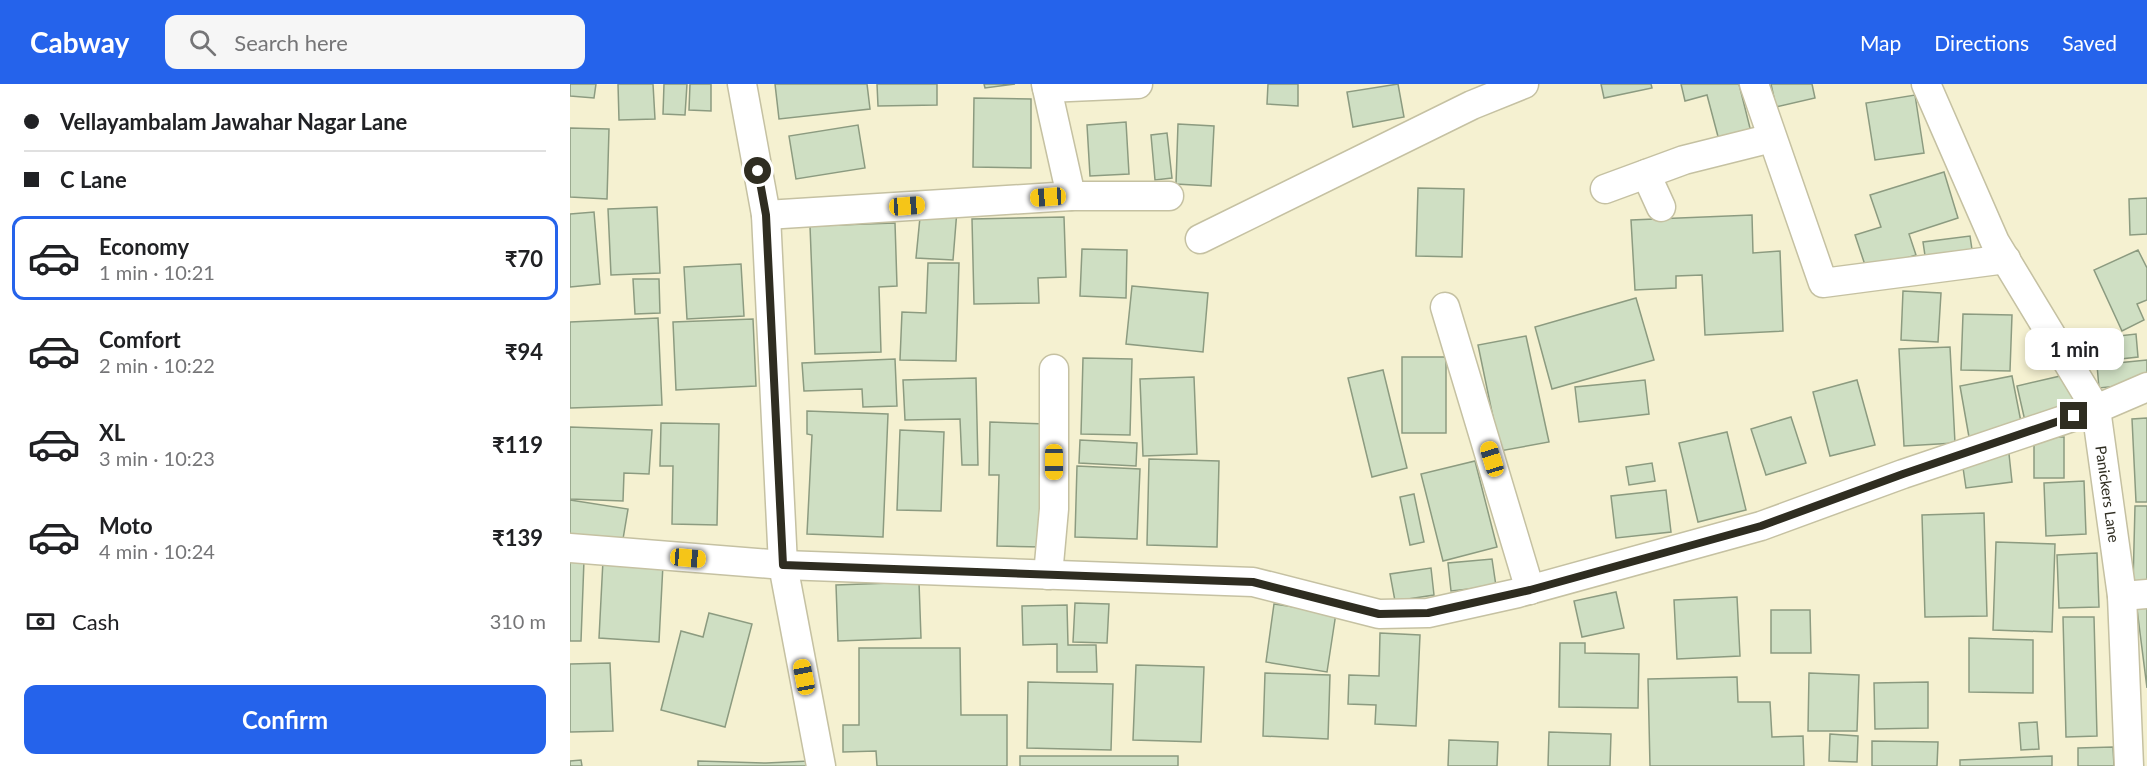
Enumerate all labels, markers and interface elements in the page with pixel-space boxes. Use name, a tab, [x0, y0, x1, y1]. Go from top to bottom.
search box	[165, 15, 585, 69]
text: Cabway	[30, 25, 129, 59]
icon: search	[186, 26, 219, 59]
text: Search here	[234, 29, 348, 56]
text: Map	[1860, 30, 1901, 55]
text: Directions	[1934, 30, 2029, 55]
text: Saved	[2062, 30, 2117, 55]
text: Vellayambalam Jawahar Nagar Lane	[60, 108, 407, 135]
route start	[744, 157, 771, 184]
text: C Lane	[60, 166, 127, 193]
car	[1029, 187, 1067, 207]
car	[888, 196, 926, 216]
icon: car	[27, 231, 81, 285]
text: Economy	[99, 233, 189, 260]
text: ₹70	[505, 245, 543, 272]
text: 1 min · 10:21	[99, 260, 215, 284]
icon: car	[27, 324, 81, 378]
text: Comfort	[99, 326, 181, 353]
callout: 1 min	[2024, 329, 2123, 371]
text: 1 min	[2050, 337, 2099, 361]
text: ₹94	[505, 338, 543, 365]
text: 2 min · 10:22	[99, 353, 215, 377]
route end	[2060, 402, 2087, 429]
icon: car	[27, 417, 81, 471]
text: XL	[99, 419, 125, 446]
text: ₹119	[492, 431, 543, 458]
car	[1478, 439, 1506, 479]
car	[1045, 444, 1063, 480]
street label: Panickers Lane	[2092, 444, 2124, 544]
text: 3 min · 10:23	[99, 446, 215, 470]
icon: car	[27, 510, 81, 564]
text: Moto	[99, 512, 153, 539]
text: ₹139	[492, 524, 543, 551]
text: 4 min · 10:24	[99, 539, 215, 563]
car	[669, 547, 707, 569]
icon: cash	[24, 605, 57, 638]
text: Cash	[72, 608, 119, 635]
text: 310 m	[490, 609, 546, 633]
car	[792, 658, 816, 696]
button: Confirm	[24, 685, 546, 754]

